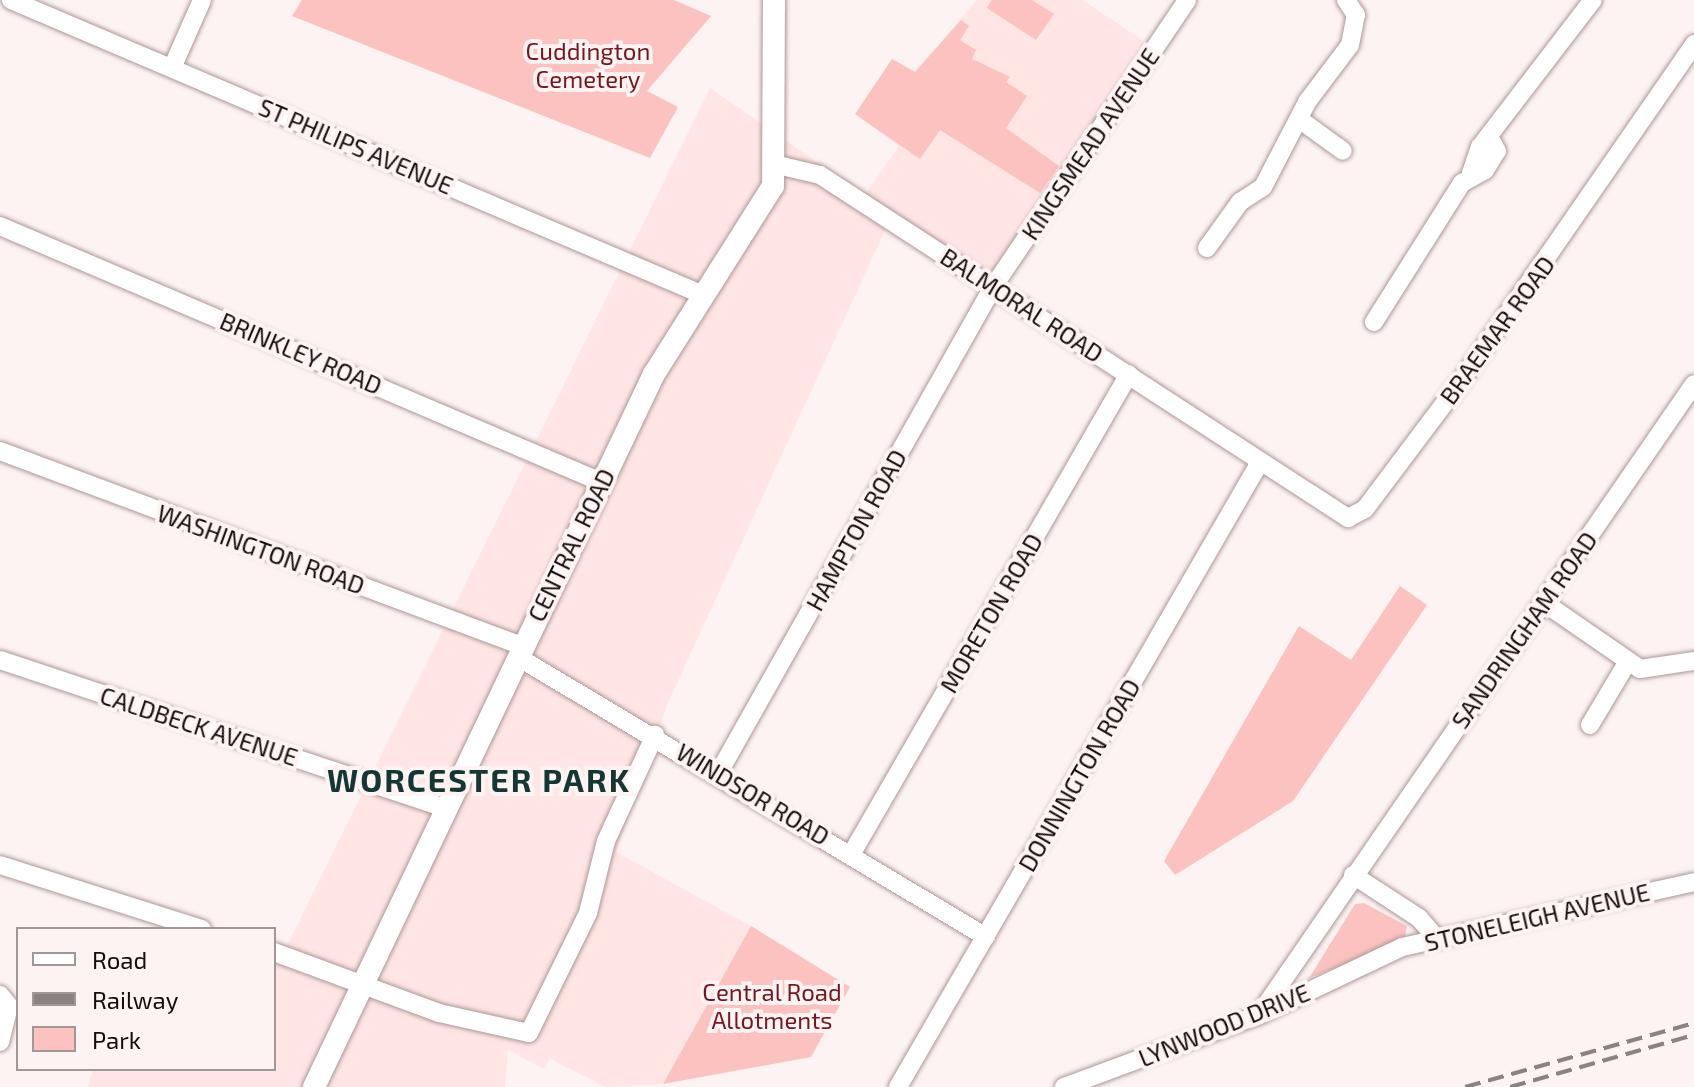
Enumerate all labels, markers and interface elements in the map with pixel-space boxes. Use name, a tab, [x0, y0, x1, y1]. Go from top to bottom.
park label: Cuddington Cemetery	[526, 37, 650, 93]
street label: KINGSMEAD AVENUE	[1015, 43, 1165, 245]
street label: ST PHILIPS AVENUE	[254, 92, 458, 200]
street label: BALMORAL ROAD	[935, 242, 1109, 368]
street label: BRAEMAR ROAD	[1434, 250, 1560, 410]
street label: BRINKLEY ROAD	[216, 306, 386, 400]
street label: HAMPTON ROAD	[800, 444, 912, 616]
street label: CENTRAL ROAD	[521, 464, 621, 626]
street label: WASHINGTON ROAD	[153, 498, 369, 600]
street label: SANDRINGHAM ROAD	[1445, 526, 1603, 734]
street label: MORETON ROAD	[934, 528, 1048, 698]
street label: DONNINGTON ROAD	[1012, 674, 1146, 876]
street label: CALDBECK AVENUE	[96, 680, 302, 772]
street label: WINDSOR ROAD	[671, 737, 835, 851]
district label: WORCESTER PARK	[327, 760, 631, 798]
street label: STONELEIGH AVENUE	[1421, 877, 1653, 957]
legend	[16, 927, 276, 1071]
text: Road	[92, 945, 147, 974]
park label: Central Road Allotments	[702, 978, 842, 1034]
street label: LYNWOOD DRIVE	[1134, 978, 1314, 1072]
text: Railway	[92, 985, 178, 1014]
text: Park	[92, 1025, 141, 1054]

